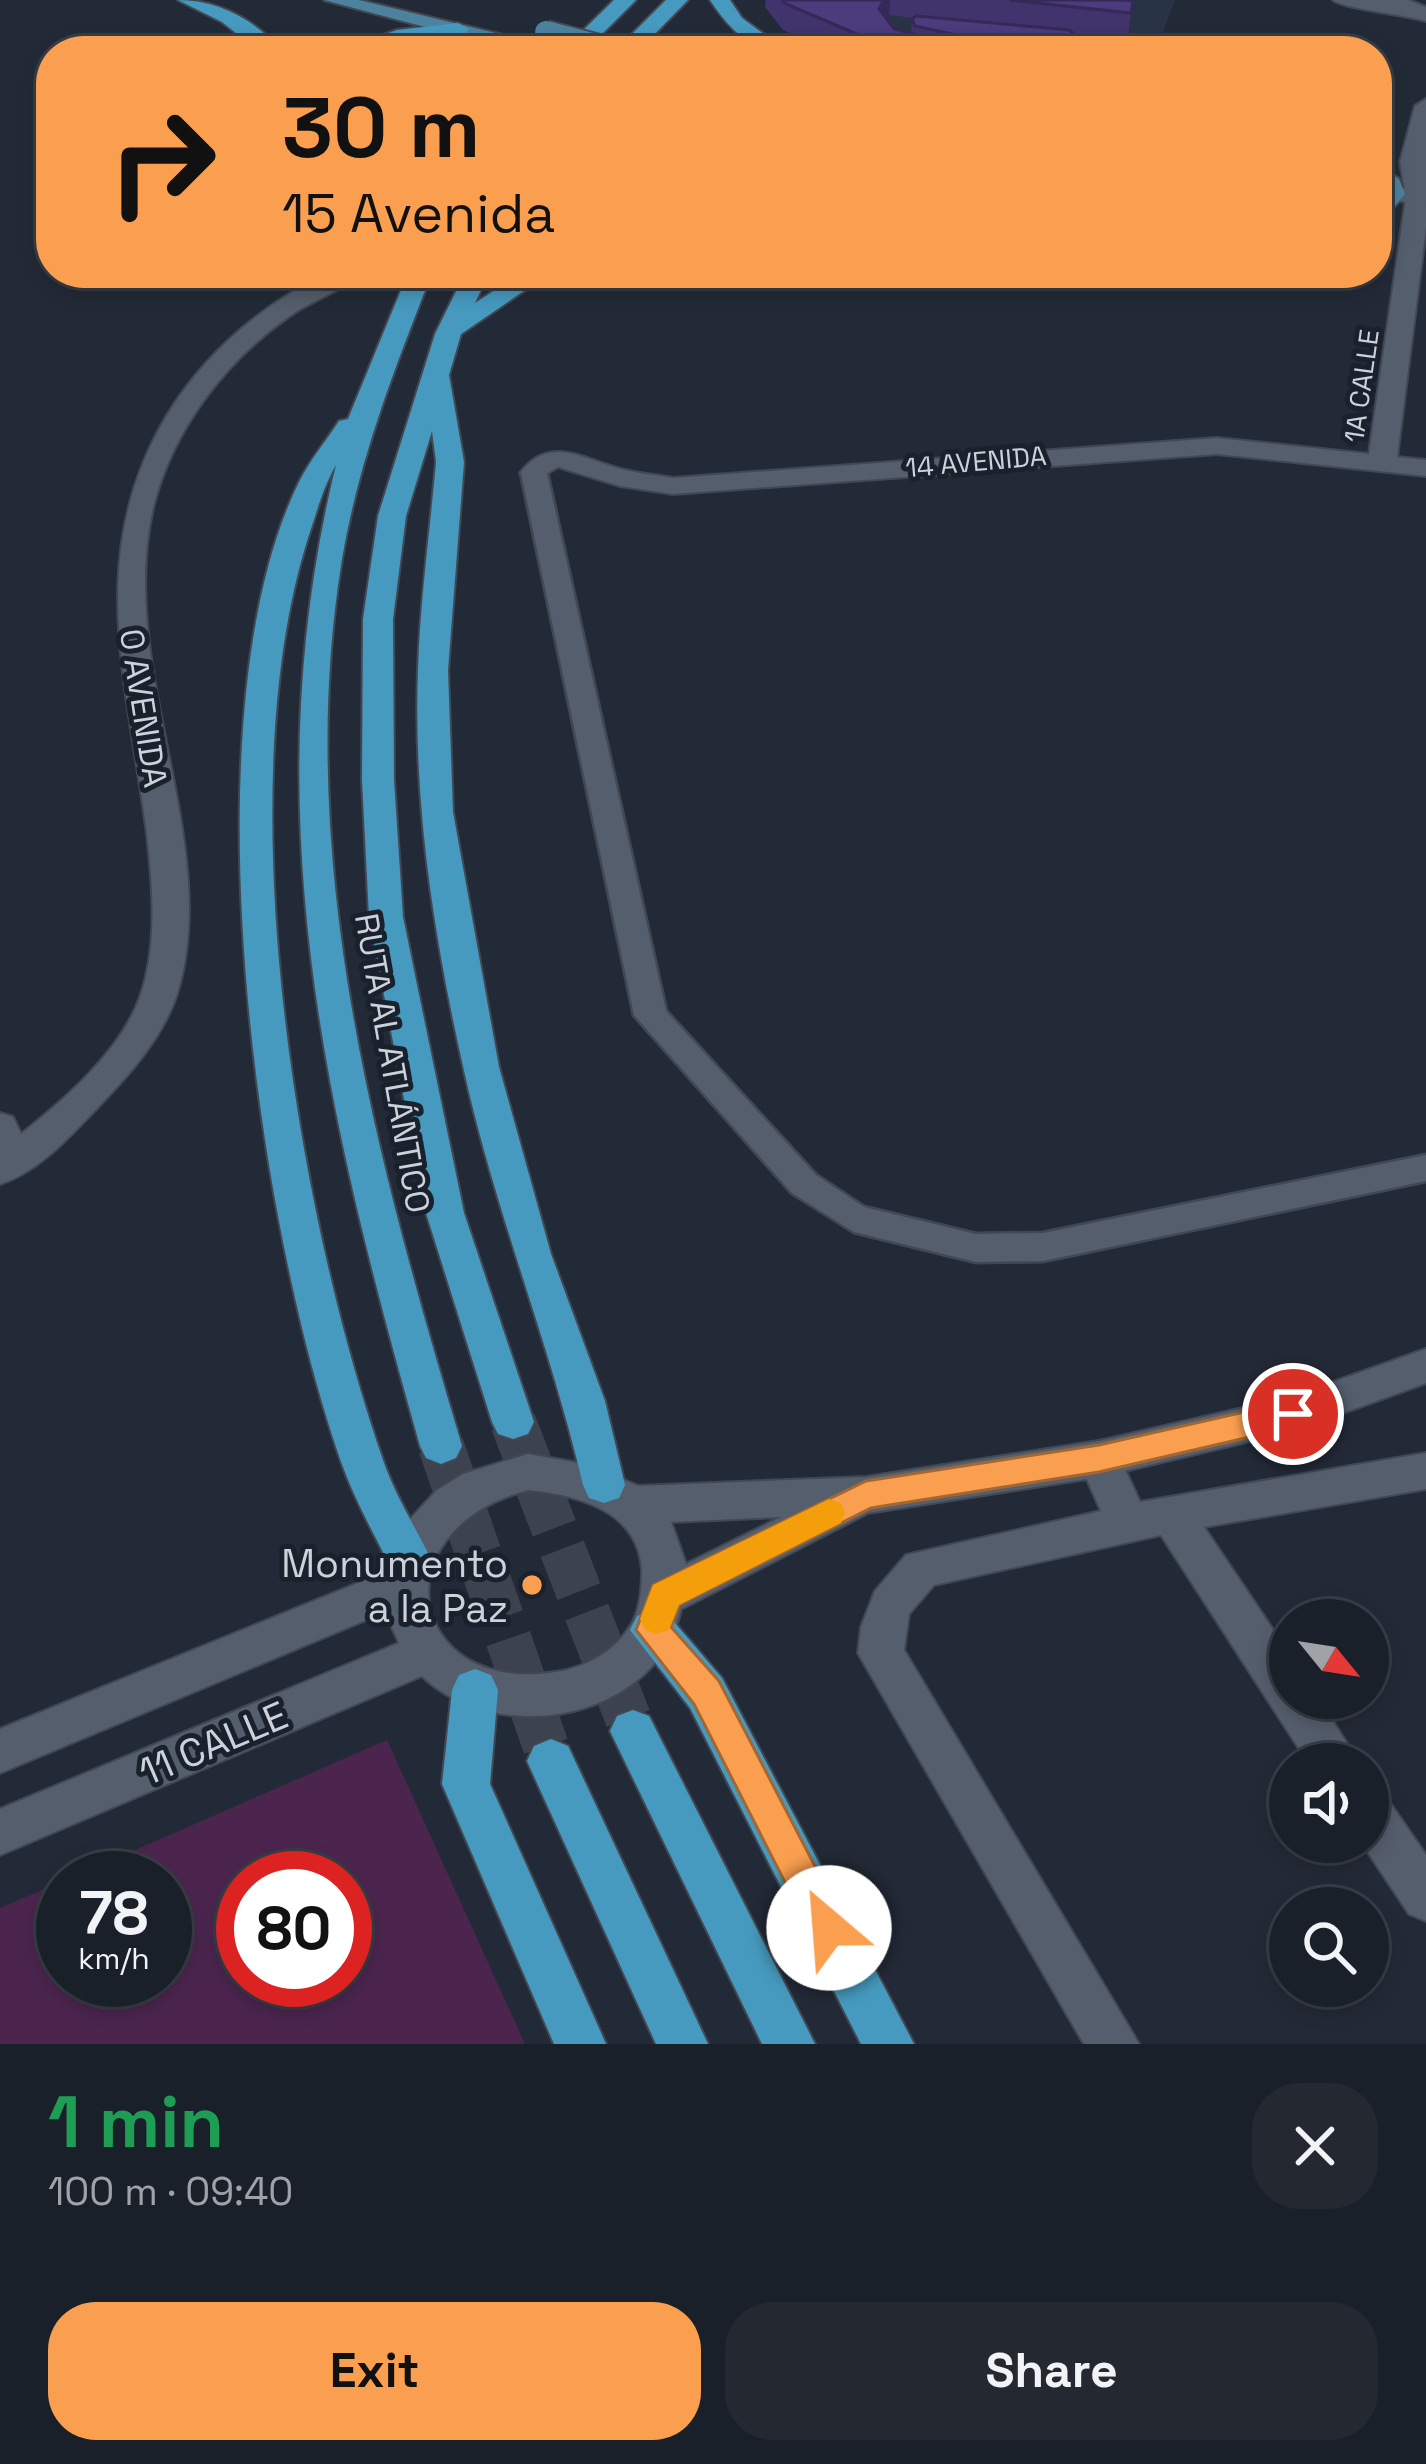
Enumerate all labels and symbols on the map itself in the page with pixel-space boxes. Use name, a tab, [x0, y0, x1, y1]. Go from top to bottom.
street label: 1A CALLE	[1336, 327, 1387, 445]
street label: 14 AVENIDA	[904, 438, 1048, 485]
street label: 0 AVENIDA	[110, 626, 176, 790]
street label: RUTA AL ATLÁNTICO	[345, 910, 439, 1216]
pin	[1242, 1363, 1344, 1465]
place label: Monumento a la Paz	[281, 1539, 508, 1633]
marker: Monumento a la Paz	[519, 1572, 545, 1598]
north arrow	[1269, 1599, 1389, 1719]
street label: 11 CALLE	[132, 1690, 295, 1797]
speed limit sign: 80	[216, 1851, 372, 2007]
position arrow	[766, 1865, 892, 1991]

